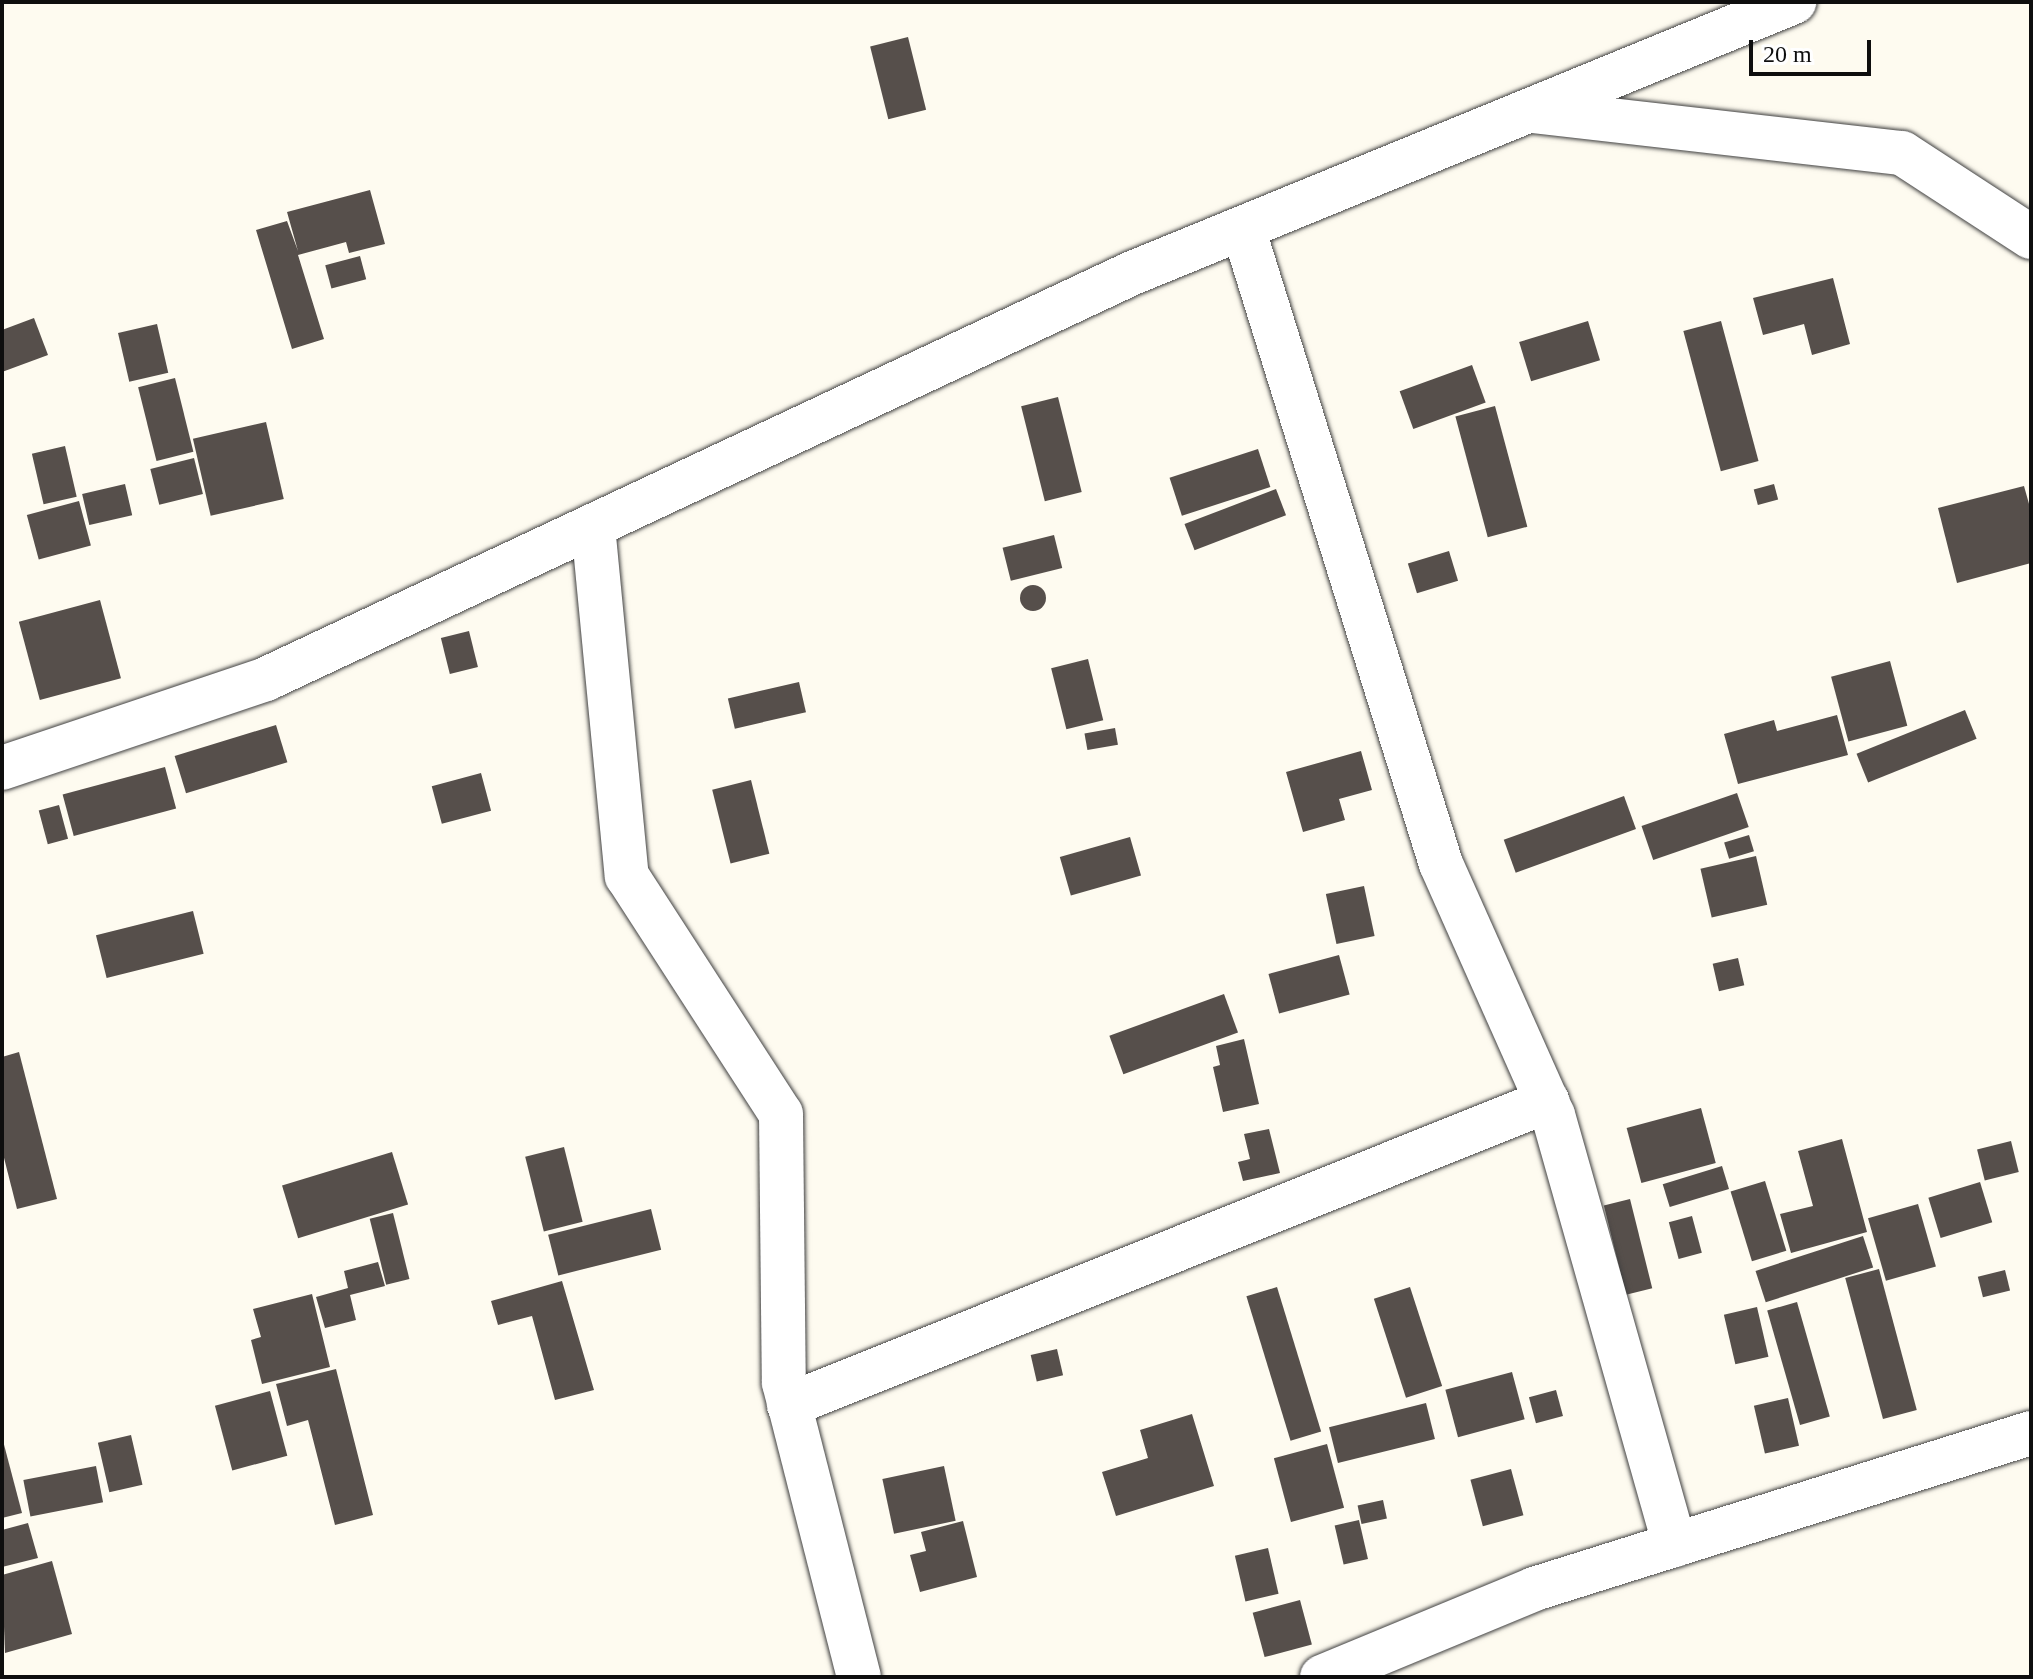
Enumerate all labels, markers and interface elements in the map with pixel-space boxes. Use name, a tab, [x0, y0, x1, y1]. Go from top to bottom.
scale bar	[1753, 24, 1875, 74]
text: 20 m	[1763, 41, 1812, 67]

